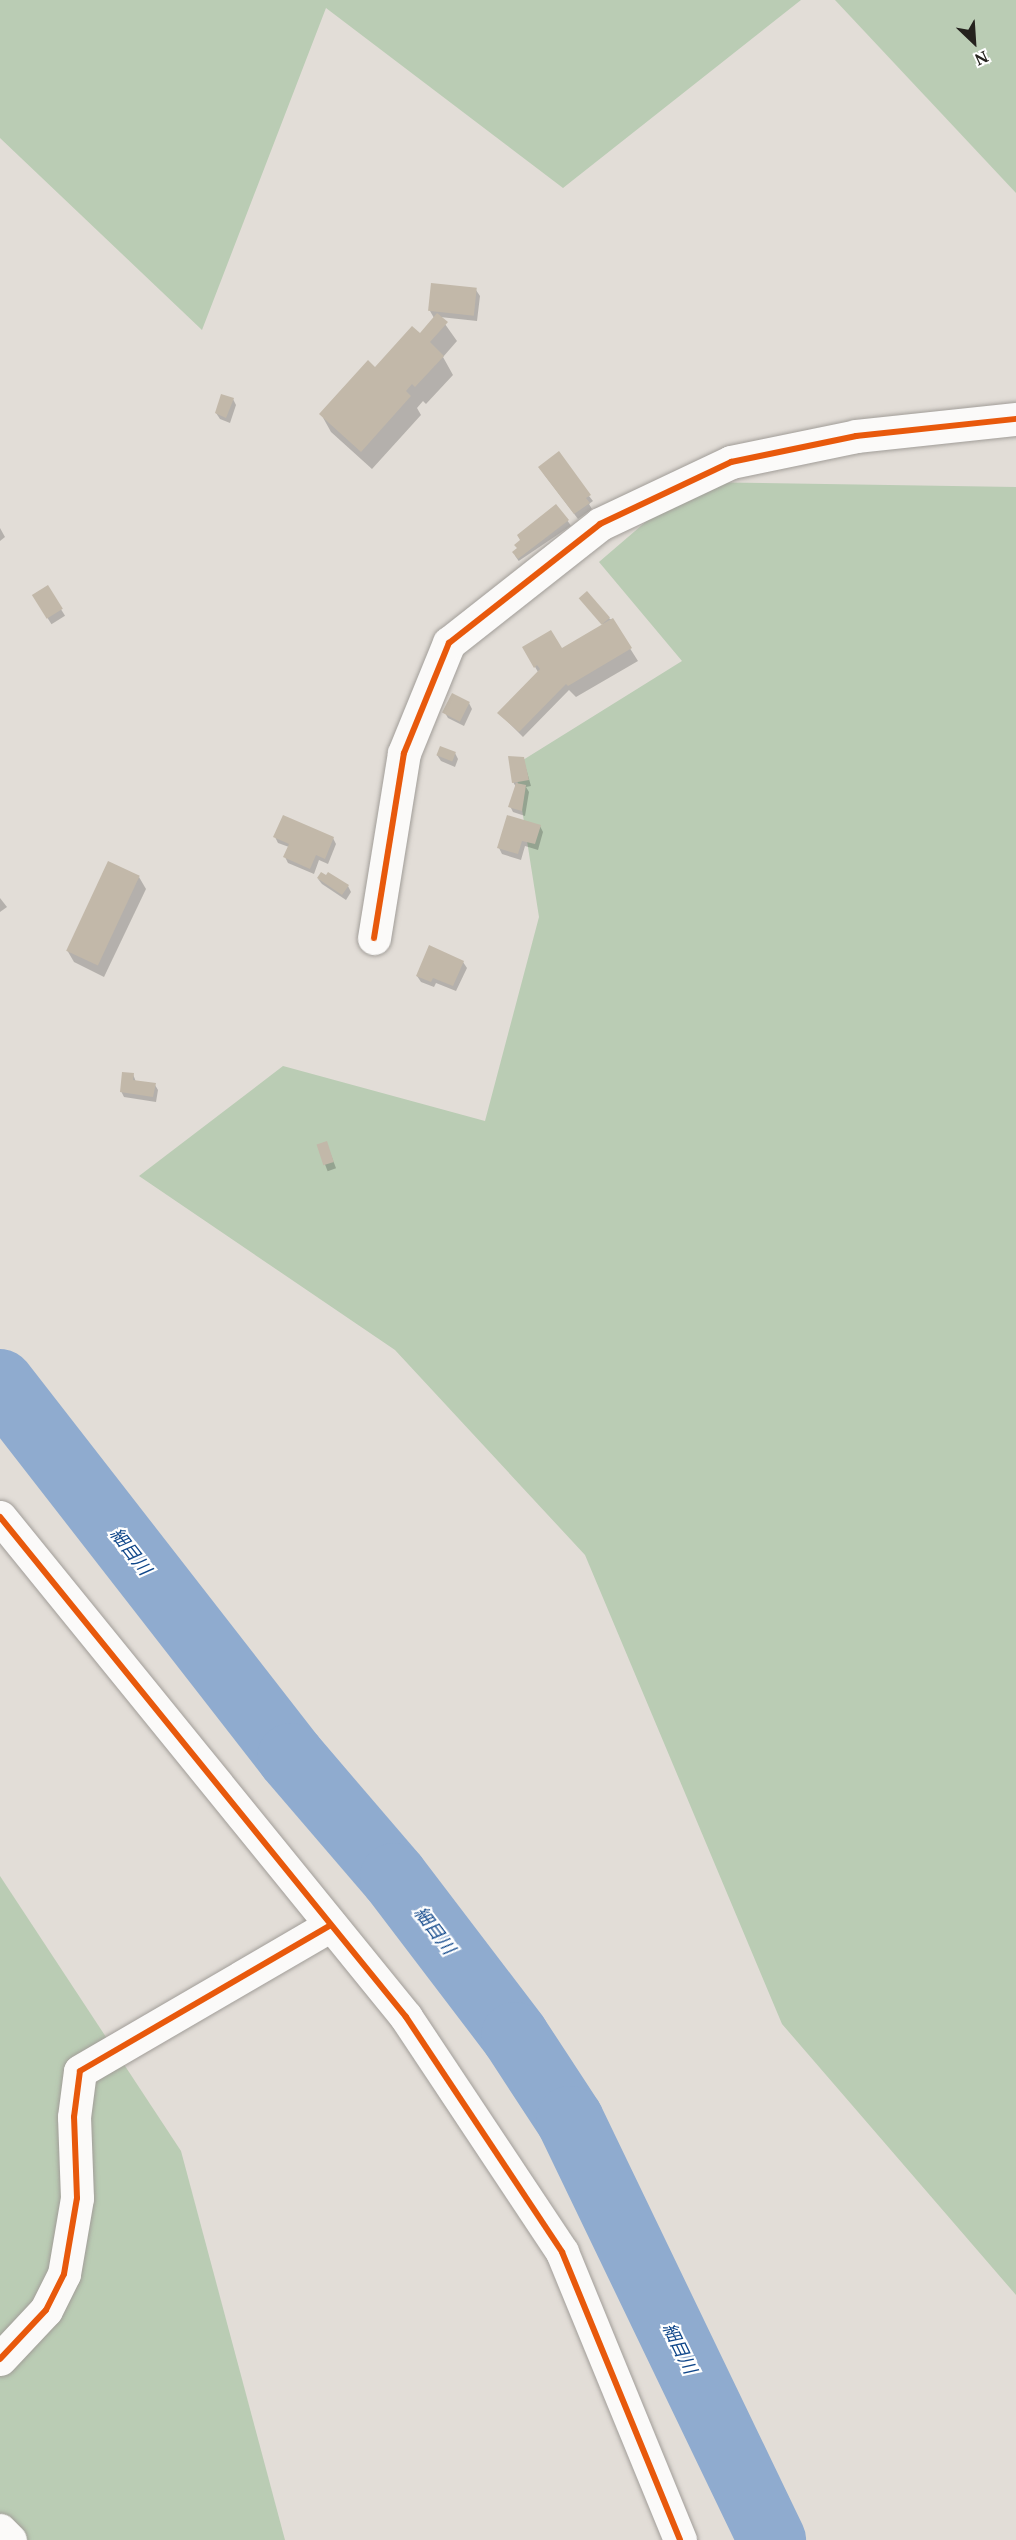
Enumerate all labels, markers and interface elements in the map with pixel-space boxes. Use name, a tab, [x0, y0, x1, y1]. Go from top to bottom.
north arrow	[944, 12, 1004, 72]
text: N	[971, 46, 992, 71]
water label: 細目川	[106, 1523, 156, 1579]
water label: 細目川	[410, 1902, 460, 1958]
water label: 細目川	[658, 2319, 702, 2377]

